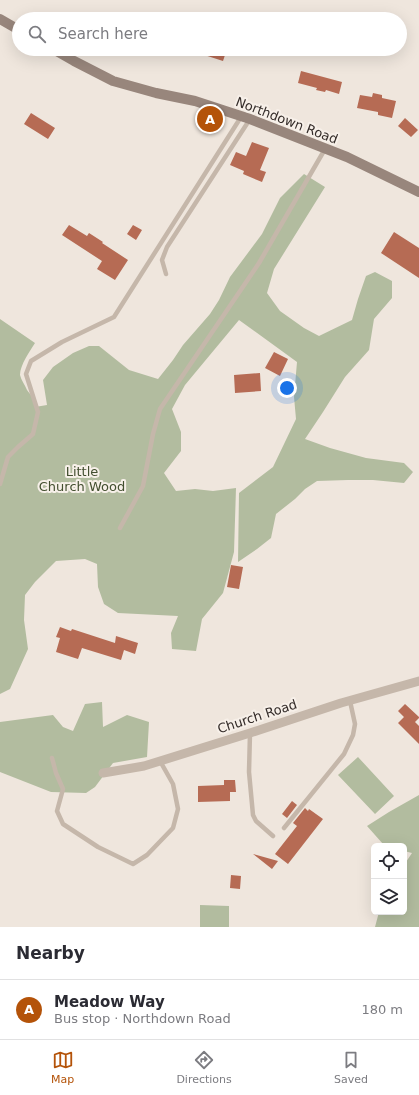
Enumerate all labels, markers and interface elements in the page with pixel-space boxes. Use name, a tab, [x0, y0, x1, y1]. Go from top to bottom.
search box	[12, 12, 407, 56]
icon: search	[26, 23, 48, 45]
text: Search here	[58, 25, 148, 43]
street label: Northdown Road	[234, 94, 340, 147]
pin: A	[197, 104, 223, 134]
your location	[277, 378, 297, 398]
park label: Little Church Wood	[39, 464, 125, 494]
street label: Church Road	[215, 697, 299, 736]
map controls	[371, 843, 407, 915]
button: locate	[371, 843, 407, 879]
button: layers	[371, 879, 407, 915]
text: Nearby	[16, 943, 85, 963]
text: Meadow Way	[54, 993, 165, 1011]
text: A	[24, 1002, 34, 1017]
text: 180 m	[361, 1002, 403, 1017]
text: Bus stop · Northdown Road	[54, 1011, 231, 1026]
tab: Map	[51, 1049, 74, 1086]
tab: Directions	[176, 1049, 232, 1086]
tab: Saved	[334, 1049, 368, 1086]

